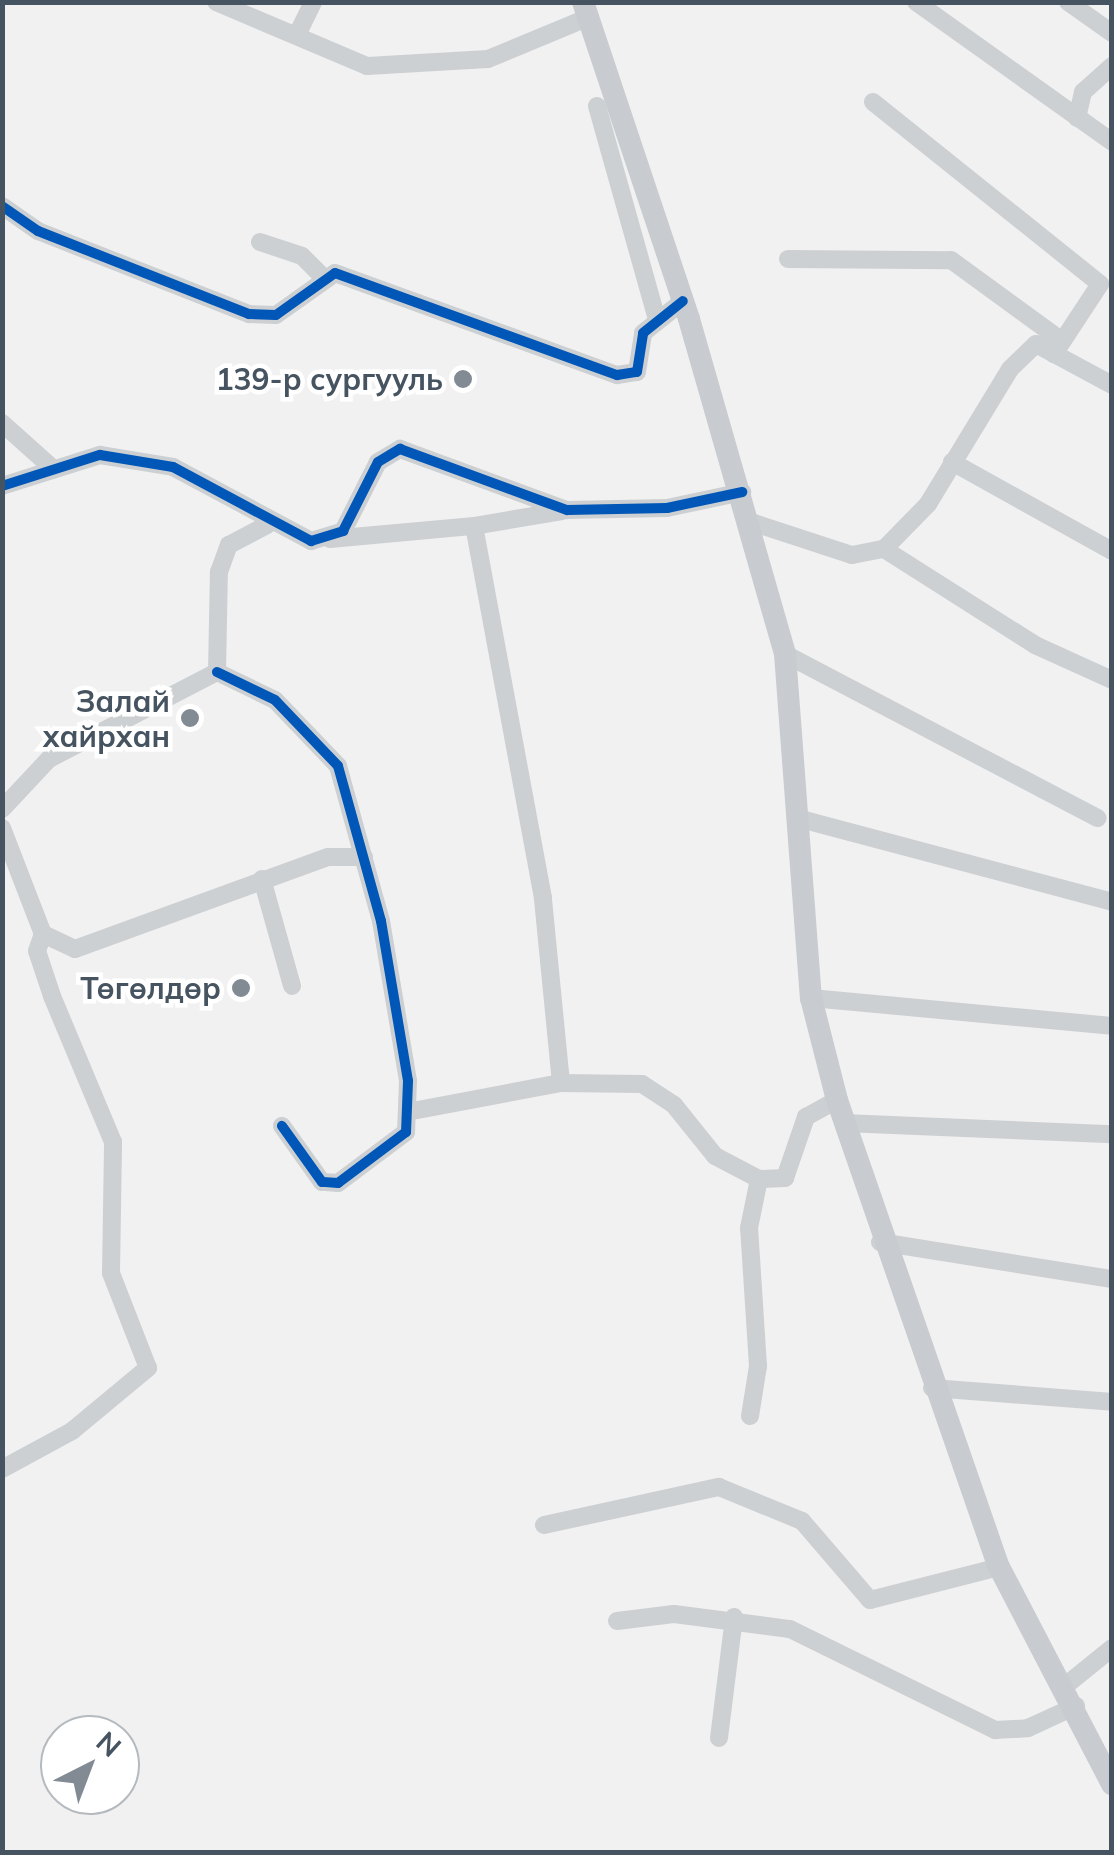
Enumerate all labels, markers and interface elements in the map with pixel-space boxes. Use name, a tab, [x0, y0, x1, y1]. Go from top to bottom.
place label: 139-р сургууль	[216, 361, 443, 397]
marker: 139-р сургууль	[452, 368, 474, 390]
place label: Залай хайрхан	[43, 683, 170, 754]
marker: Залай хайрхан	[179, 707, 201, 729]
place label: Төгөлдөр	[80, 970, 221, 1006]
marker: Төгөлдөр	[230, 977, 252, 999]
north arrow	[40, 1715, 140, 1815]
text: N	[89, 1724, 129, 1764]

